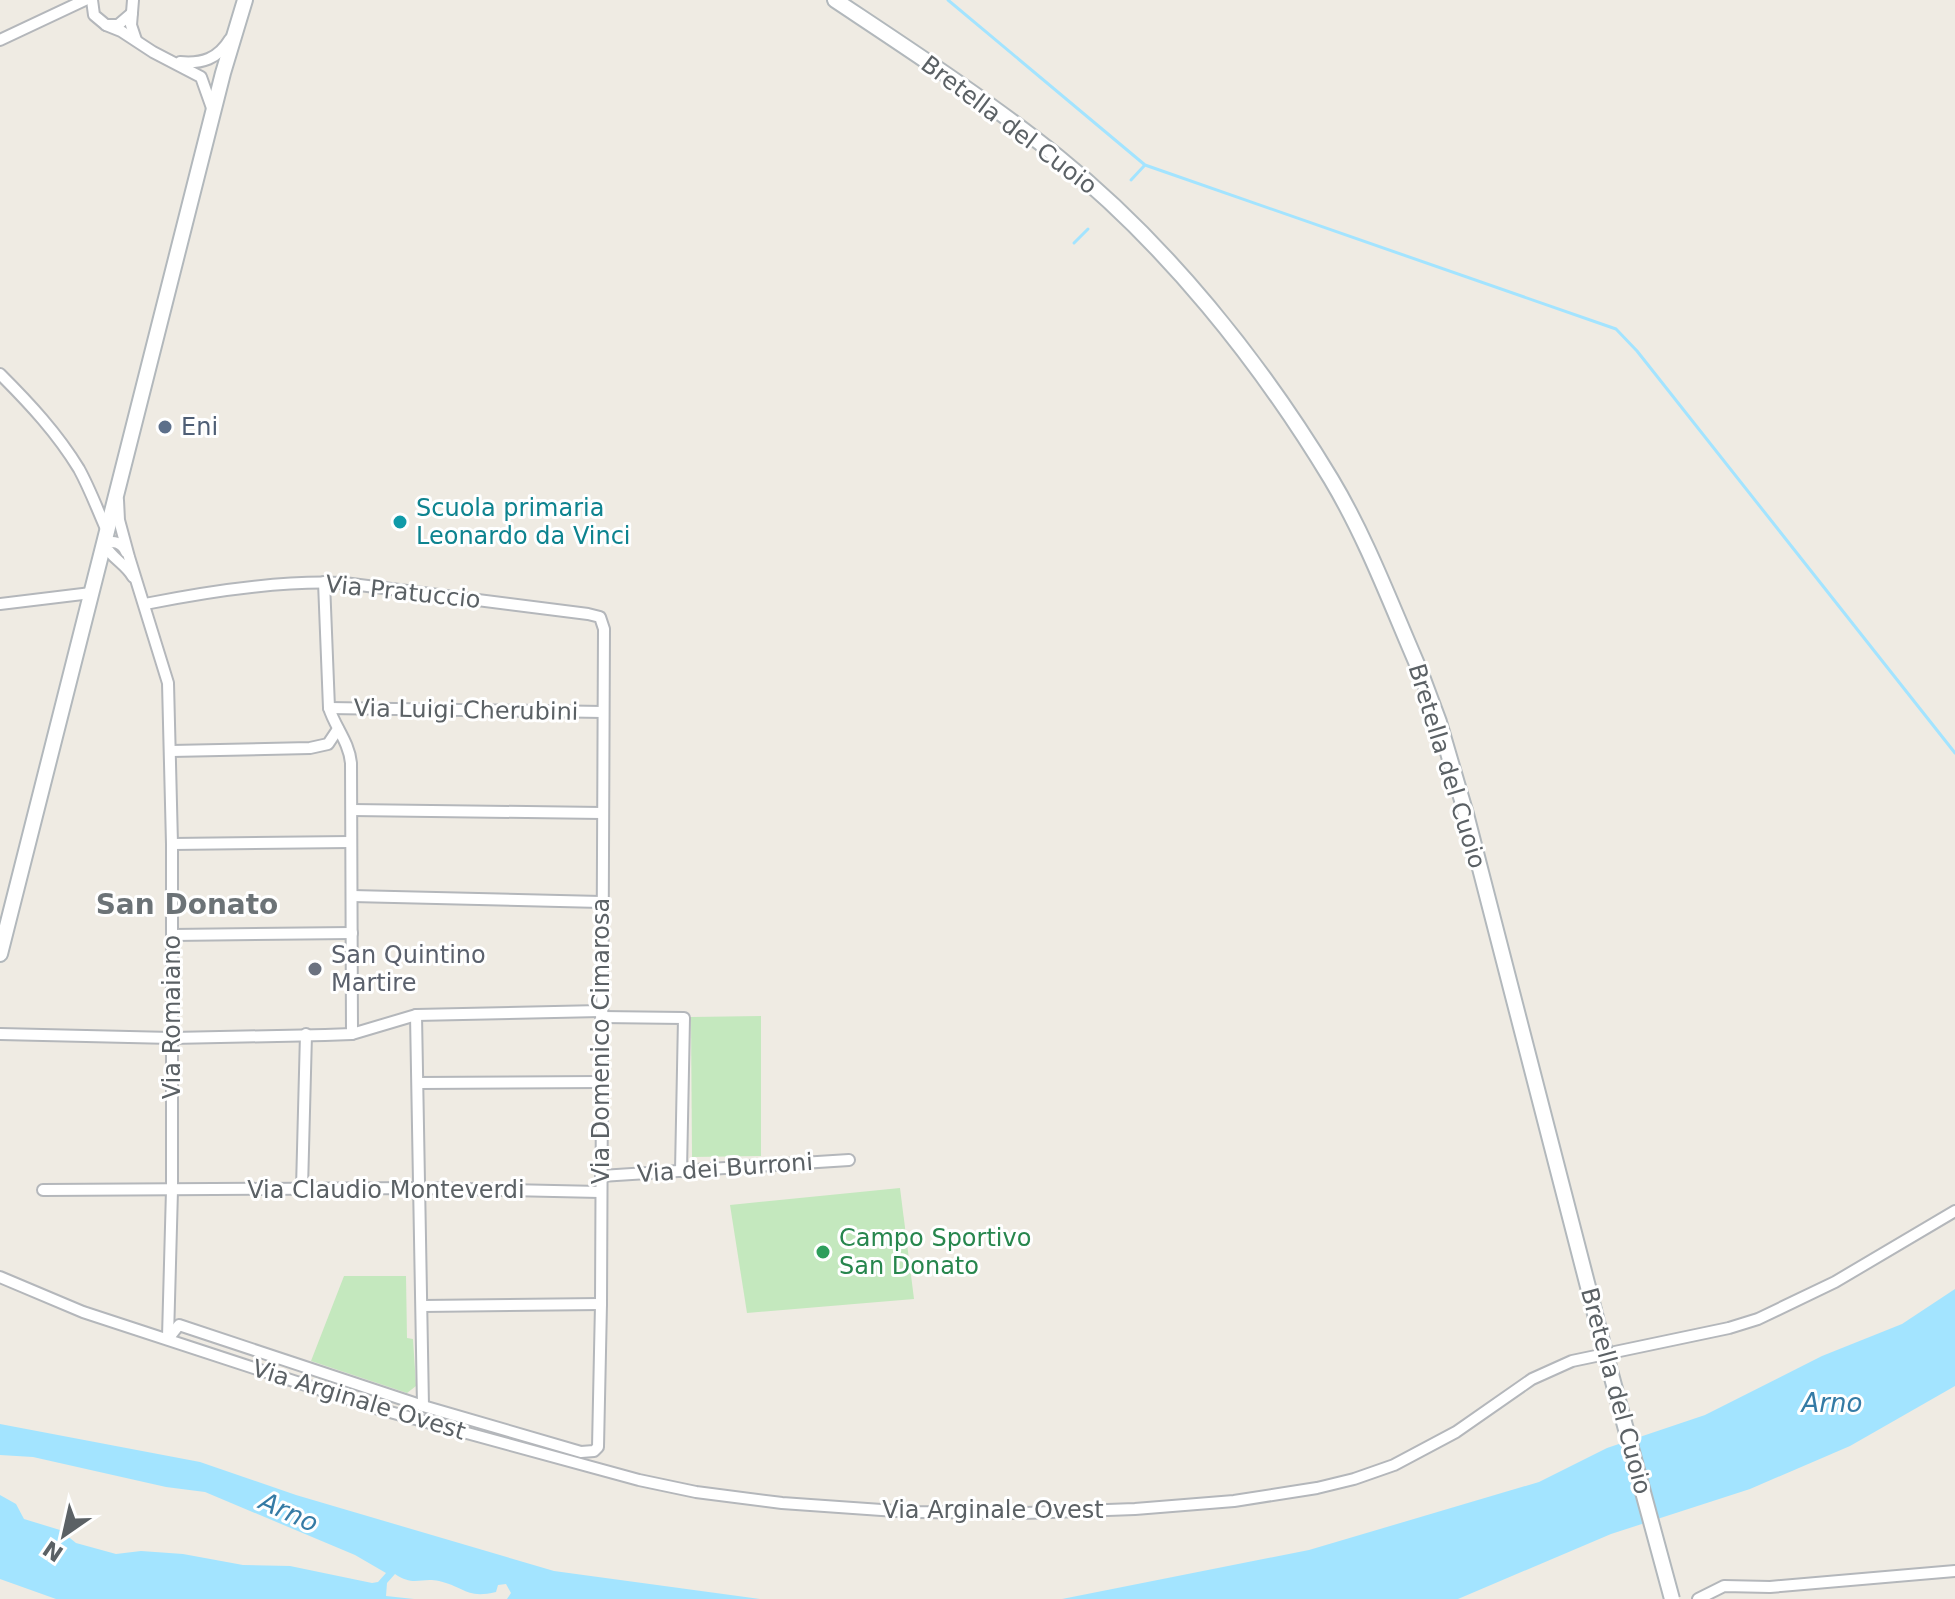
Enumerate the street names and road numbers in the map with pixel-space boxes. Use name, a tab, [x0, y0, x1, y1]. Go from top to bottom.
street label: Bretella del Cuoio	[916, 50, 1102, 200]
street label: Via Pratuccio	[324, 570, 482, 614]
street label: Bretella del Cuoio	[1403, 660, 1491, 872]
street label: Via Luigi Cherubini	[353, 694, 579, 726]
street label: Via Domenico Cimarosa	[587, 898, 615, 1184]
street label: Via Romaiano	[158, 935, 186, 1099]
street label: Via dei Burroni	[636, 1148, 814, 1188]
street label: Via Claudio Monteverdi	[247, 1176, 525, 1204]
street label: Bretella del Cuoio	[1575, 1285, 1657, 1497]
street label: Via Arginale Ovest	[249, 1354, 469, 1446]
street label: Via Arginale Ovest	[882, 1496, 1104, 1524]

